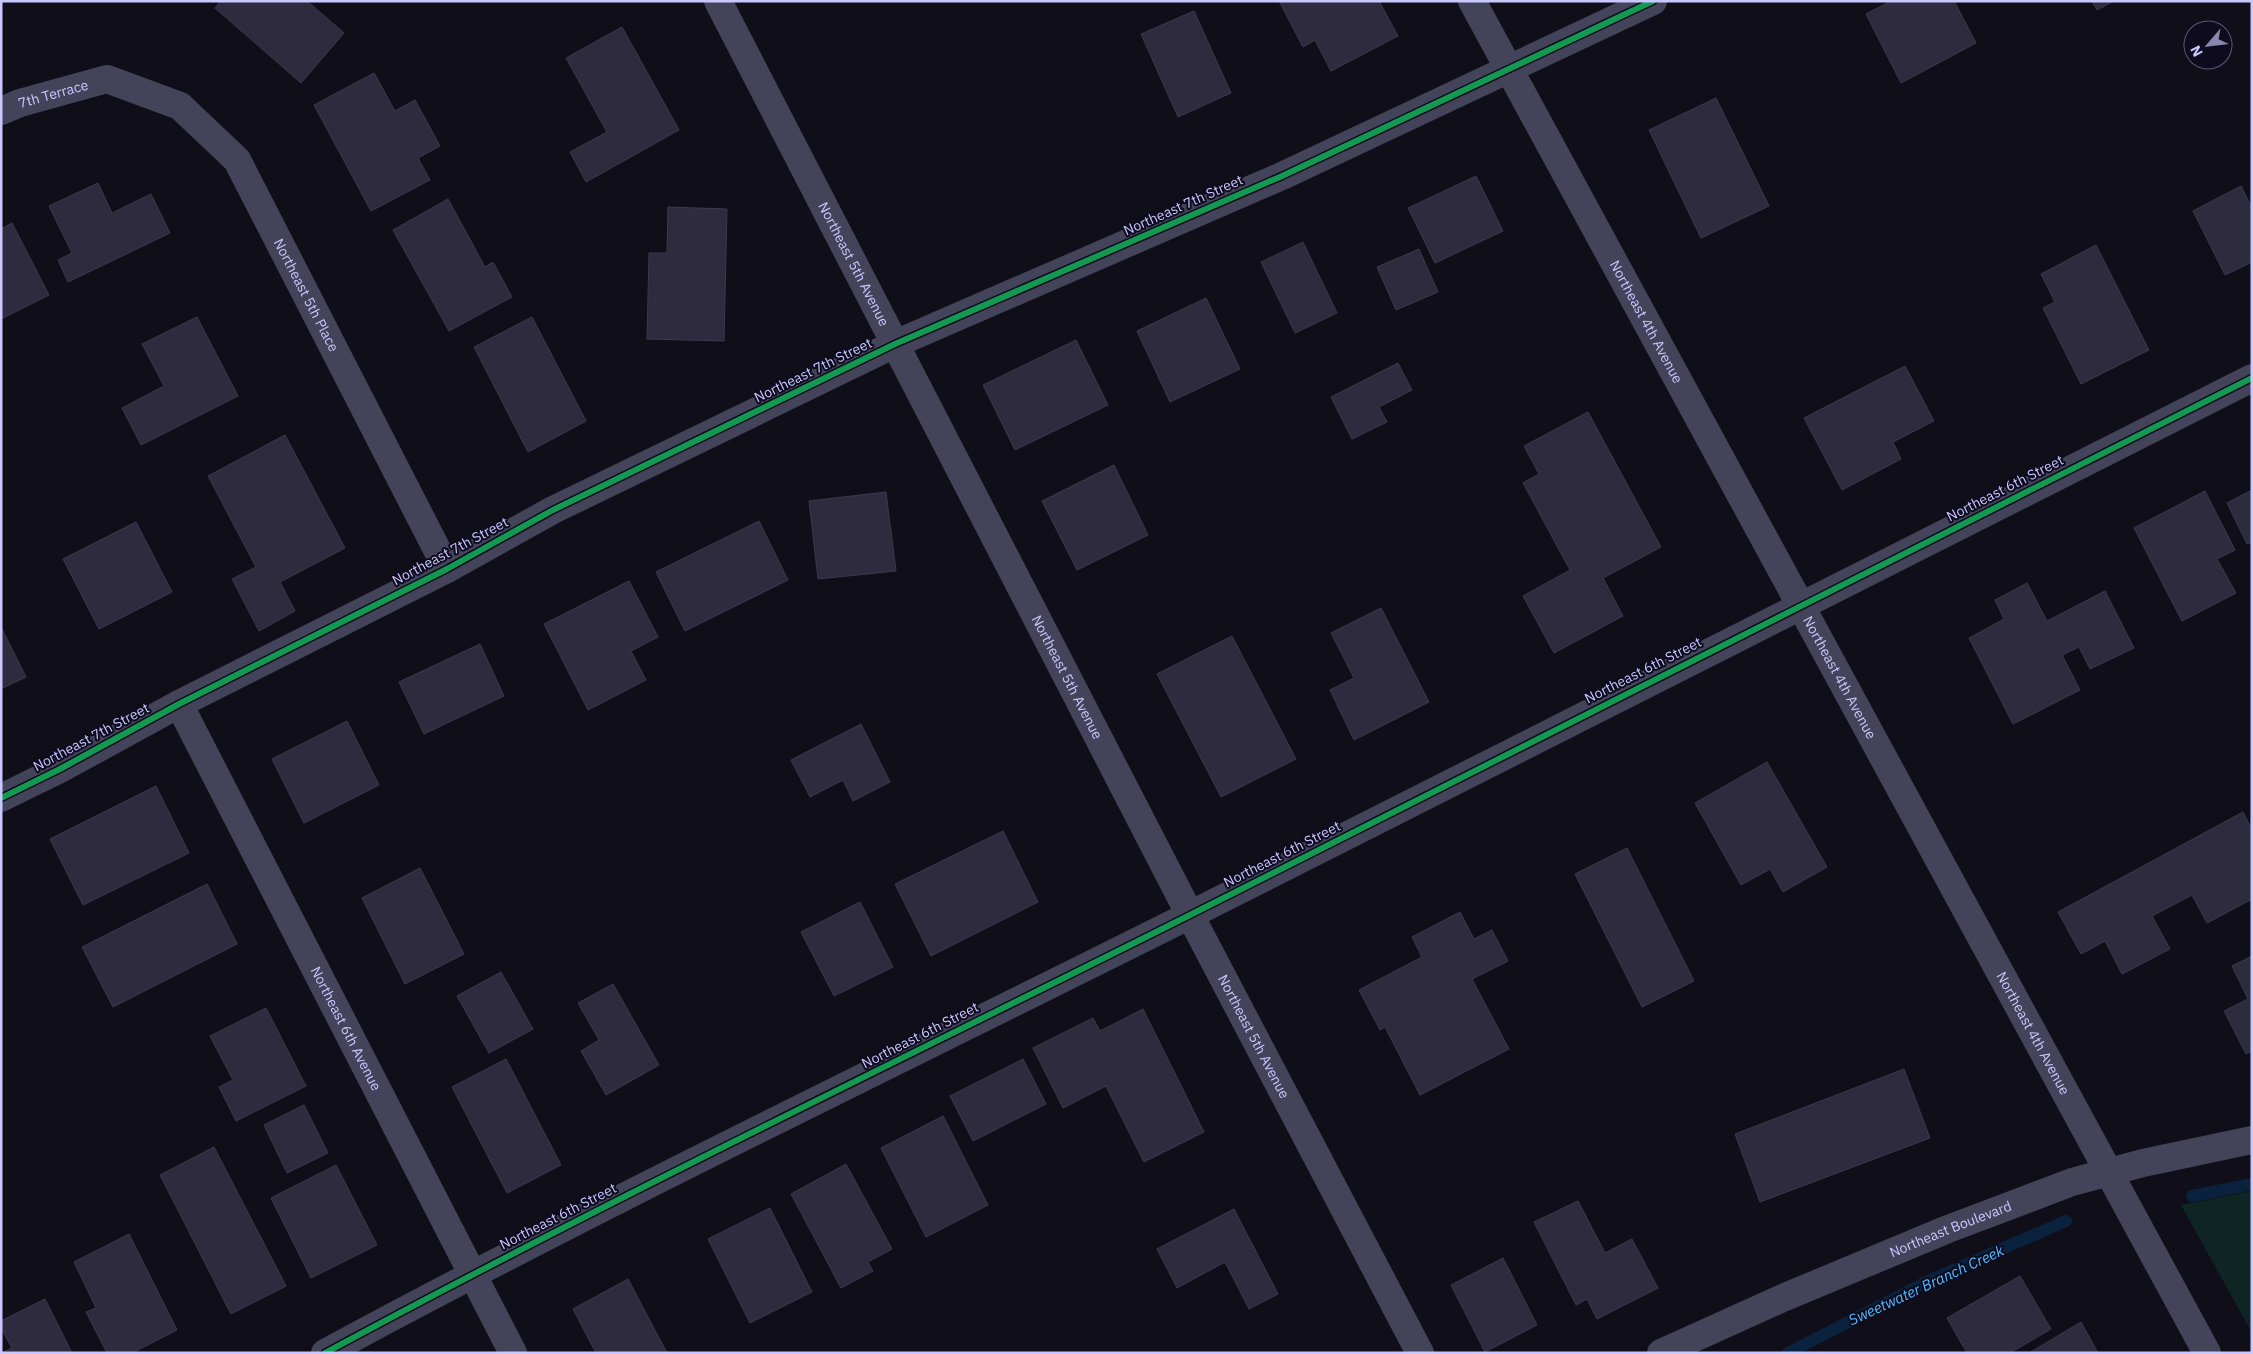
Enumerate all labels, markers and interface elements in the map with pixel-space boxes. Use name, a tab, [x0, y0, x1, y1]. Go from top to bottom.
north arrow	[2183, 20, 2233, 70]
text: N	[2186, 42, 2207, 60]
street label: 7th Terrace	[16, 76, 90, 112]
street label: Northeast 7th Street	[1120, 171, 1246, 239]
street label: Northeast 5th Avenue	[814, 199, 893, 329]
street label: Northeast 5th Place	[270, 235, 343, 355]
street label: Northeast 4th Avenue	[1606, 257, 1687, 387]
street label: Northeast 7th Street	[751, 334, 875, 406]
street label: Northeast 6th Street	[1943, 451, 2067, 525]
street label: Northeast 7th Street	[389, 513, 511, 589]
street label: Northeast 5th Avenue	[1028, 612, 1107, 743]
street label: Northeast 4th Avenue	[1799, 613, 1881, 742]
street label: Northeast 6th Street	[1581, 633, 1705, 707]
street label: Northeast 7th Street	[30, 699, 152, 775]
street label: Northeast 6th Street	[1220, 817, 1344, 891]
street label: Northeast 6th Avenue	[307, 963, 386, 1094]
street label: Northeast 4th Avenue	[1993, 969, 2074, 1098]
street label: Northeast 5th Avenue	[1214, 972, 1294, 1102]
street label: Northeast 6th Street	[858, 998, 982, 1072]
street label: Northeast 6th Street	[496, 1179, 620, 1253]
street label: Northeast Boulevard	[1887, 1197, 2014, 1261]
water label: Sweetwater Branch Creek	[1845, 1241, 2007, 1329]

